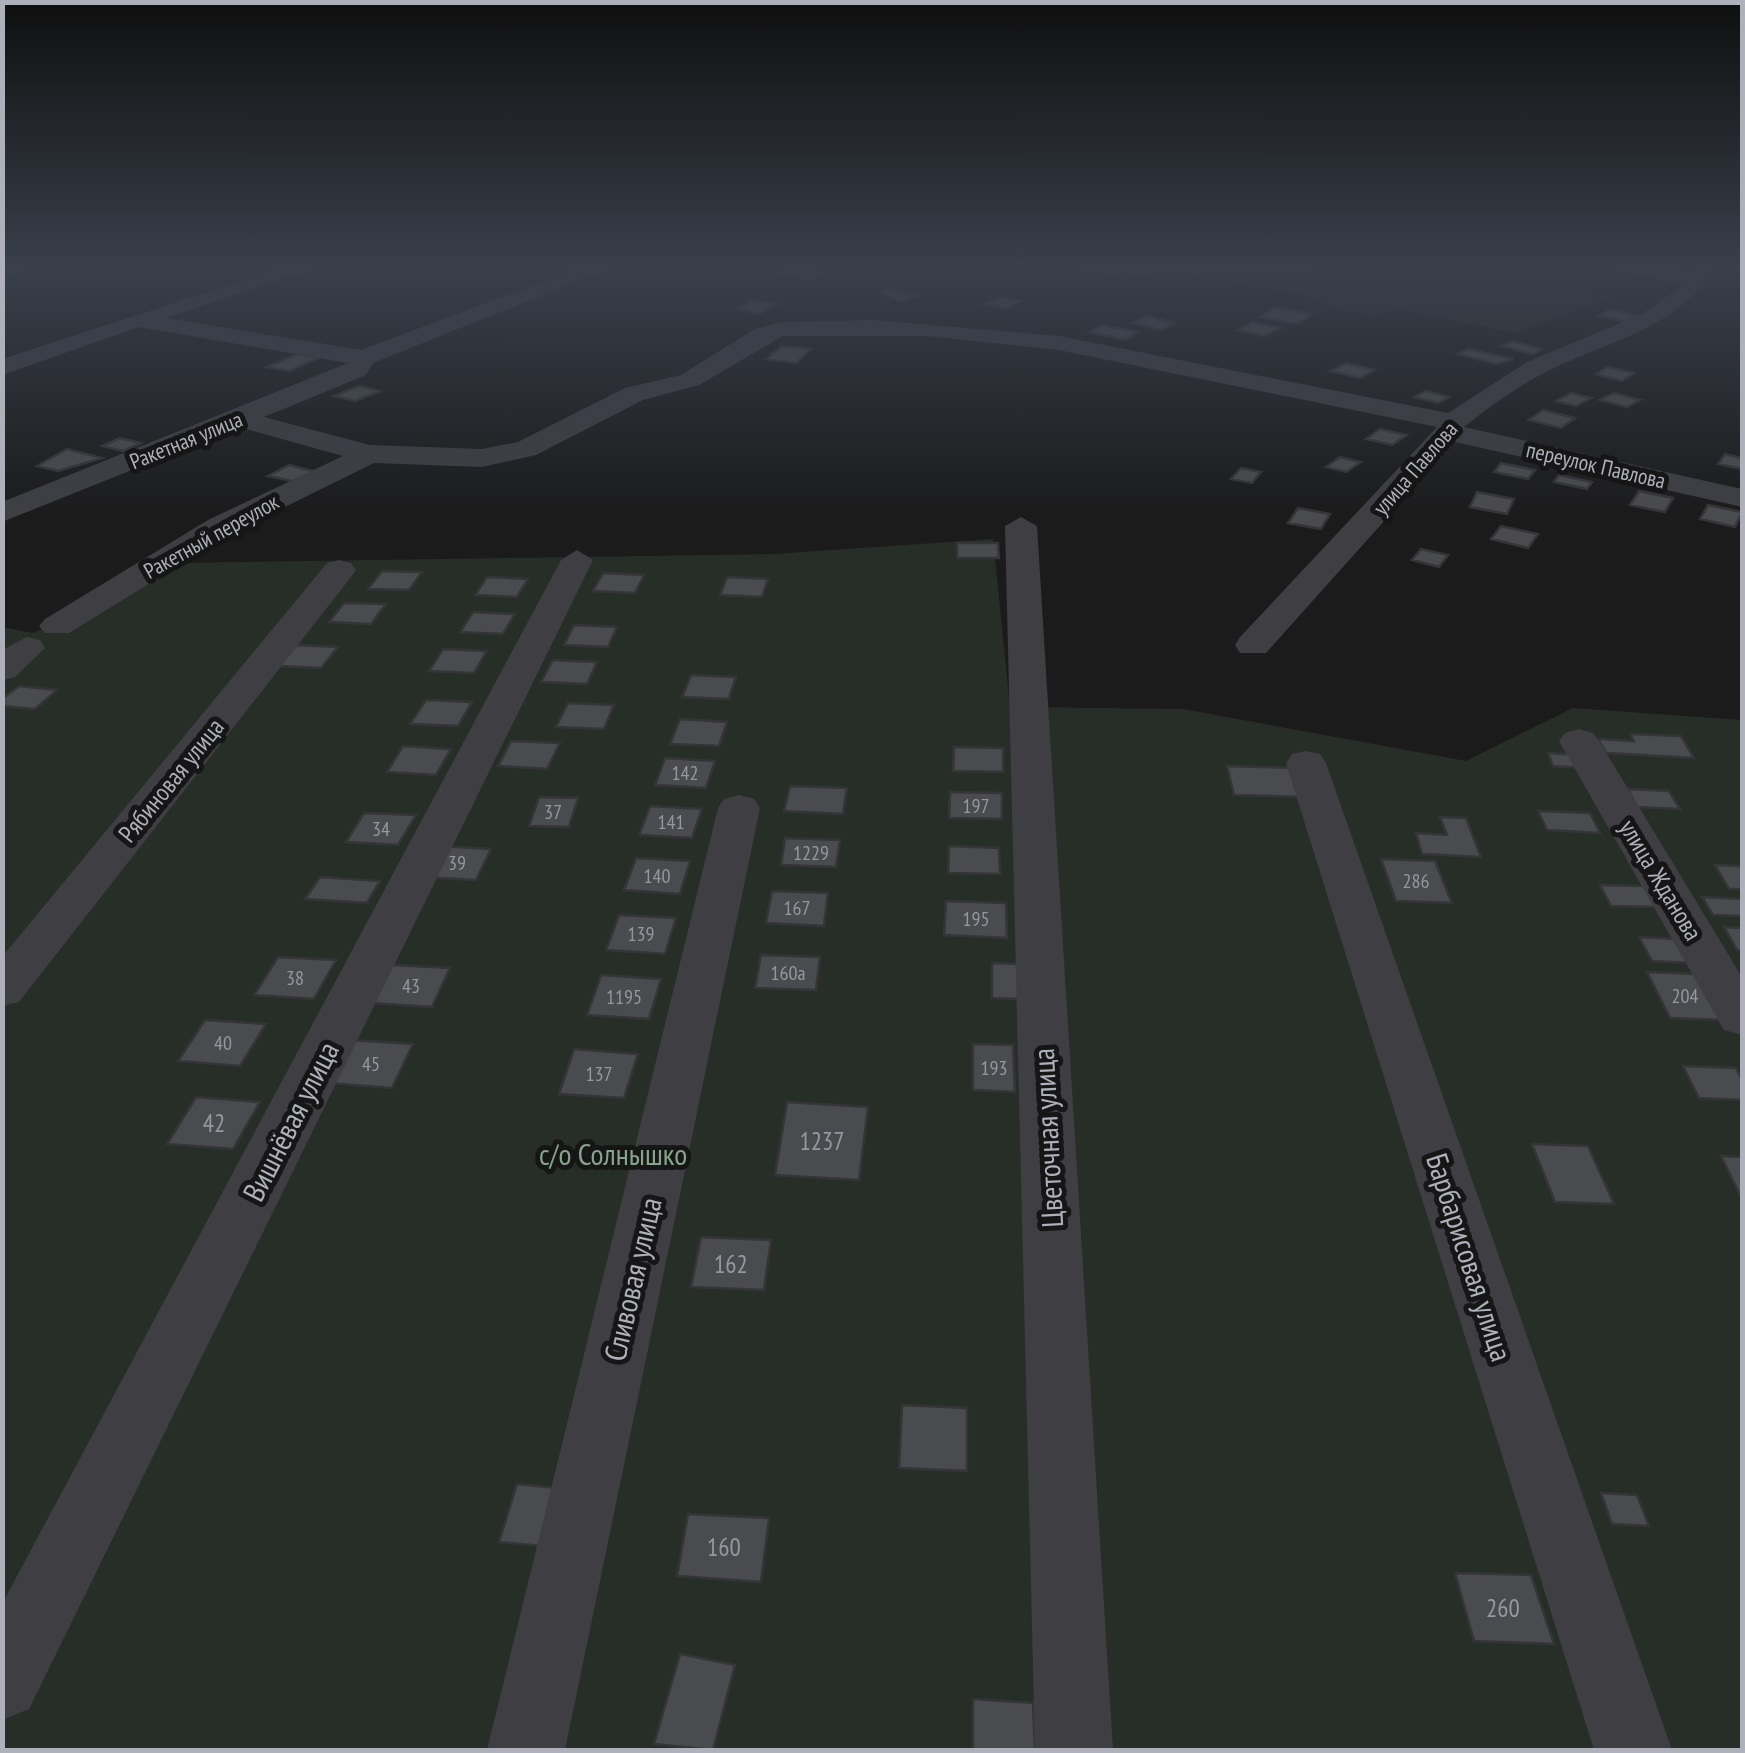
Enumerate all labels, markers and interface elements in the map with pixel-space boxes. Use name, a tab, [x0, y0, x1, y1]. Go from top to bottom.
street label: Ракетная улица	[126, 405, 246, 475]
street label: улица Павлова	[1367, 415, 1463, 521]
street label: переулок Павлова	[1524, 435, 1668, 495]
street label: Ракетный переулок	[139, 487, 284, 585]
street label: Рябиновая улица	[111, 711, 231, 849]
house number: 142	[672, 760, 699, 786]
house number: 197	[963, 793, 990, 819]
house number: 37	[544, 799, 562, 825]
house number: 141	[658, 809, 685, 835]
street label: улица Жданова	[1612, 814, 1710, 946]
house number: 34	[372, 816, 390, 842]
house number: 1229	[793, 840, 829, 866]
house number: 39	[448, 850, 466, 876]
house number: 140	[644, 863, 671, 889]
house number: 286	[1403, 868, 1430, 894]
house number: 167	[784, 895, 811, 921]
house number: 195	[963, 906, 990, 932]
house number: 139	[628, 921, 655, 947]
house number: 160а	[771, 960, 806, 986]
house number: 38	[286, 965, 304, 991]
house number: 43	[402, 973, 420, 999]
house number: 204	[1672, 983, 1699, 1009]
house number: 1195	[606, 984, 642, 1010]
house number: 40	[214, 1030, 232, 1056]
street label: Вишнёвая улица	[233, 1035, 347, 1207]
street label: Цветочная улица	[1023, 1047, 1071, 1229]
house number: 45	[362, 1051, 380, 1077]
house number: 193	[981, 1055, 1008, 1081]
house number: 137	[586, 1061, 613, 1087]
house number: 42	[203, 1107, 225, 1139]
house number: 1237	[799, 1125, 845, 1157]
park label: с/о Солнышко	[539, 1134, 687, 1173]
street label: Барбарисовая улица	[1418, 1148, 1522, 1366]
street label: Сливовая улица	[594, 1193, 670, 1365]
house number: 162	[714, 1248, 748, 1280]
house number: 160	[707, 1531, 741, 1563]
house number: 260	[1486, 1592, 1520, 1624]

